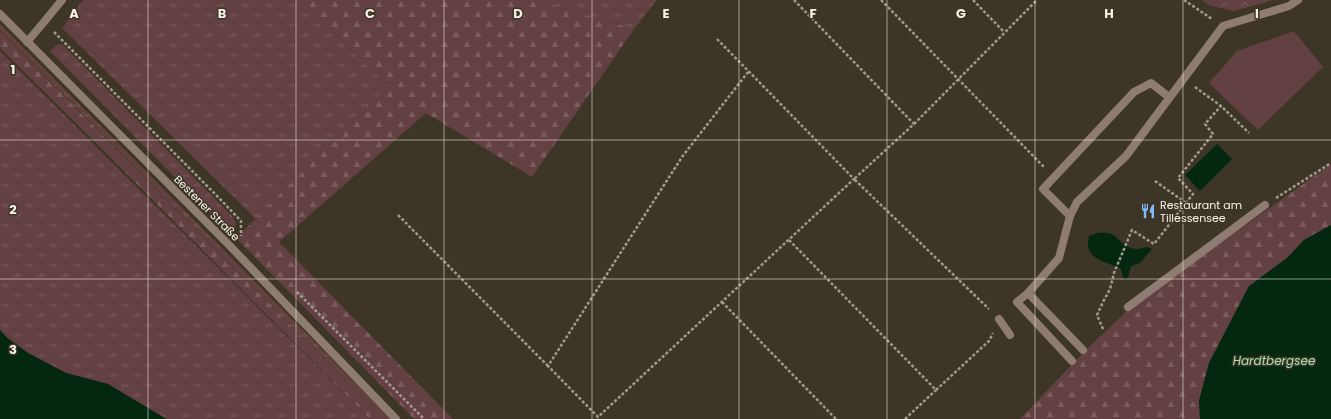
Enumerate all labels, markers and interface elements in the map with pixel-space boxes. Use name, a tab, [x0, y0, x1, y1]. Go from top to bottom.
text: A	[69, 4, 79, 23]
text: B	[218, 4, 227, 23]
text: C	[365, 4, 375, 23]
text: D	[513, 4, 523, 23]
text: E	[662, 4, 670, 23]
text: F	[809, 4, 817, 23]
text: G	[956, 4, 966, 23]
text: H	[1104, 4, 1114, 23]
text: I	[1255, 4, 1259, 23]
text: 1	[11, 60, 15, 79]
street label: Bestener Straße	[170, 171, 244, 245]
place label: Restaurant am Tillessensee	[1160, 197, 1242, 226]
text: 2	[9, 200, 17, 219]
restaurant icon: Restaurant am Tillessensee	[1139, 202, 1157, 220]
text: 3	[9, 340, 17, 359]
water label: Hardtbergsee	[1233, 352, 1316, 369]

